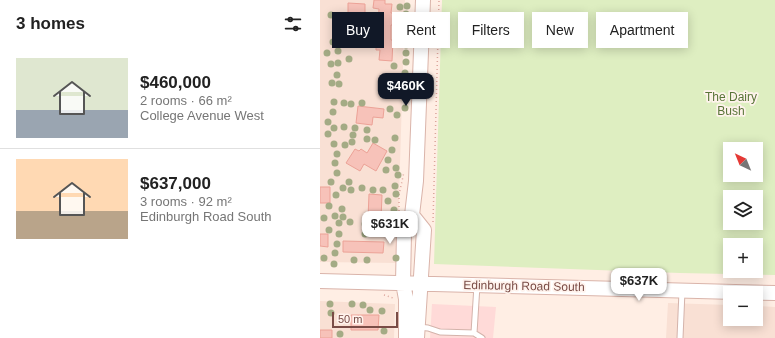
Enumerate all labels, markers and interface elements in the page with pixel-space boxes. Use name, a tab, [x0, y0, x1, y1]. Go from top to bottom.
chip: Buy	[332, 12, 384, 48]
chip: Rent	[392, 12, 450, 48]
chip: Filters	[458, 12, 524, 48]
chip: New	[532, 12, 588, 48]
chip: Apartment	[596, 12, 688, 48]
icon: filters	[282, 13, 304, 35]
text: 3 homes	[16, 14, 85, 33]
text: $460,000	[140, 73, 211, 92]
pin: $460K	[378, 73, 434, 107]
icon: home	[48, 74, 96, 122]
text: $460K	[387, 78, 425, 93]
park label: The Dairy Bush	[705, 90, 757, 118]
text: 2 rooms · 66 m²	[140, 93, 232, 108]
text: College Avenue West	[140, 108, 264, 123]
north arrow	[723, 142, 763, 182]
map controls	[723, 142, 763, 326]
text: $637,000	[140, 174, 211, 193]
icon: home	[48, 175, 96, 223]
button: layers	[723, 190, 763, 230]
text: 3 rooms · 92 m²	[140, 194, 232, 209]
text: Edinburgh Road South	[140, 209, 272, 224]
pin: $631K	[362, 211, 418, 245]
text: $631K	[371, 216, 409, 231]
button: +	[723, 238, 763, 278]
pin: $637K	[611, 268, 667, 302]
text: $637K	[620, 273, 658, 288]
street label: Edinburgh Road South	[463, 278, 585, 294]
button: −	[723, 286, 763, 326]
scale bar	[332, 310, 398, 329]
text: 50 m	[338, 313, 362, 325]

